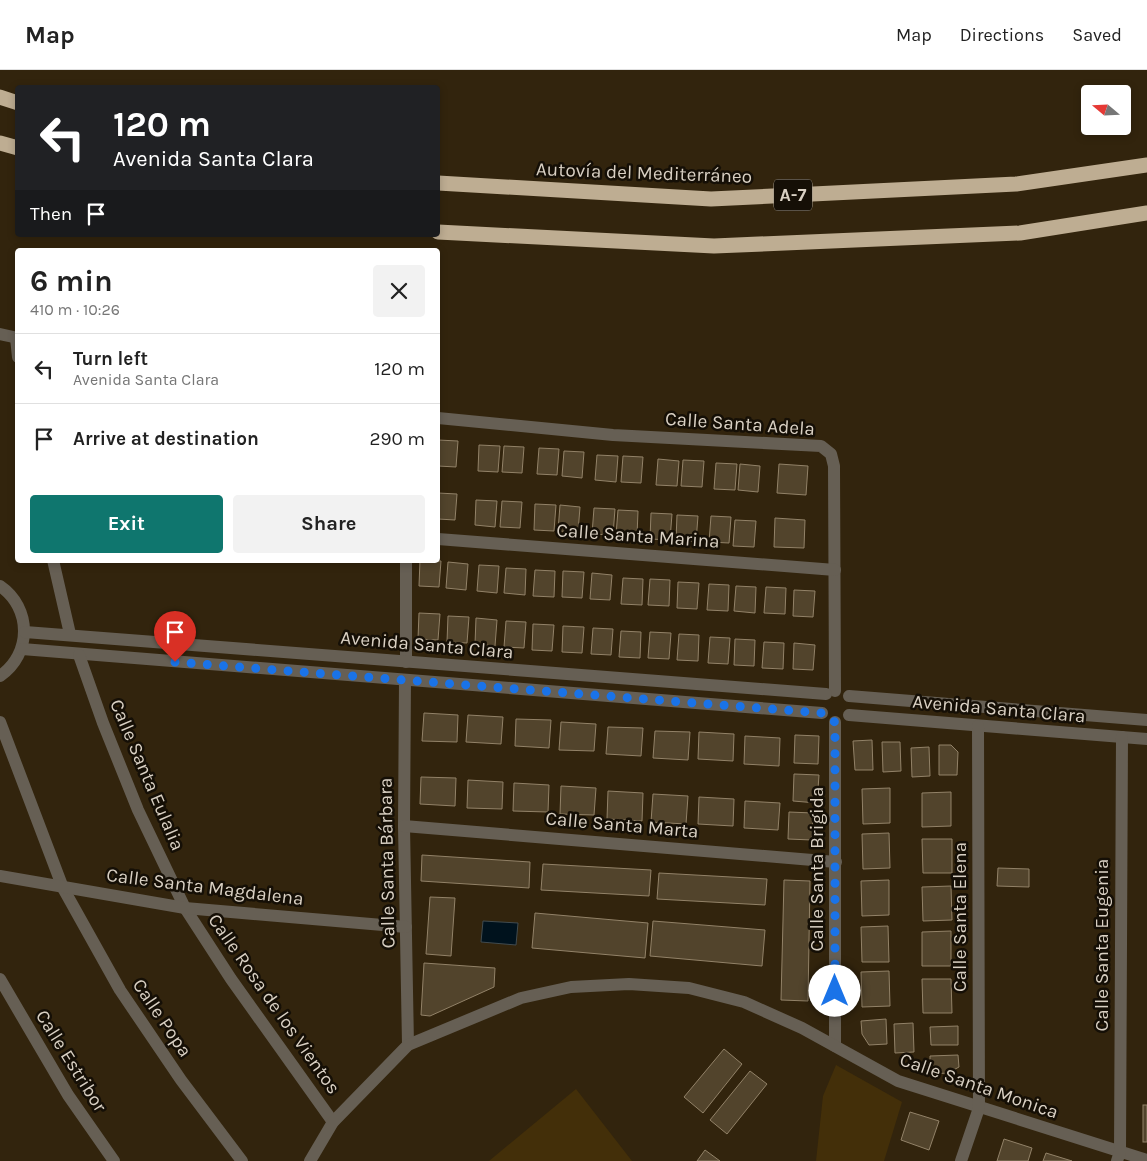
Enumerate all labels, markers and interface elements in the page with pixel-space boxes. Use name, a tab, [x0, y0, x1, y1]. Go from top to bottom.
text: Map	[25, 21, 75, 49]
text: Map	[896, 24, 932, 46]
text: Directions	[960, 24, 1044, 46]
text: Saved	[1072, 24, 1122, 46]
north arrow	[1081, 85, 1131, 135]
map controls	[1081, 85, 1131, 135]
text: 120 m	[113, 104, 211, 145]
icon: left	[30, 105, 95, 170]
text: Avenida Santa Clara	[113, 146, 314, 172]
street label: Autovía del Mediterráneo	[535, 158, 753, 188]
road number: A-7	[774, 180, 812, 210]
icon: arrive	[82, 200, 110, 228]
text: Then	[30, 203, 72, 225]
text: 6 min	[30, 263, 113, 299]
button: close	[373, 265, 425, 317]
text: 410 m · 10:26	[30, 300, 120, 319]
text: Turn left	[73, 348, 148, 370]
icon: left	[30, 355, 58, 383]
text: 120 m	[374, 358, 425, 380]
text: Avenida Santa Clara	[73, 370, 219, 389]
street label: Calle Santa Adela	[664, 408, 816, 440]
icon: arrive	[30, 425, 58, 453]
text: Arrive at destination	[73, 428, 259, 450]
text: 290 m	[369, 428, 425, 450]
button: Exit	[30, 495, 223, 553]
button: Share	[233, 495, 425, 553]
street label: Calle Santa Marina	[556, 519, 720, 553]
pin	[154, 611, 196, 662]
icon: arrive	[161, 618, 189, 646]
street label: Avenida Santa Clara	[340, 626, 514, 664]
street label: Avenida Santa Clara	[912, 690, 1086, 728]
street label: Calle Santa Eulalia	[105, 696, 189, 854]
street label: Calle Santa Bárbara	[375, 777, 399, 949]
street label: Calle Santa Brigida	[806, 787, 828, 952]
street label: Calle Santa Marta	[545, 807, 699, 843]
street label: Calle Santa Elena	[949, 842, 971, 992]
street label: Calle Santa Eugenia	[1091, 859, 1113, 1031]
street label: Calle Santa Magdalena	[105, 864, 305, 910]
street label: Calle Rosa de los Vientos	[203, 910, 345, 1098]
position arrow	[808, 964, 860, 1016]
street label: Calle Popa	[128, 975, 196, 1061]
street label: Calle Estribor	[31, 1006, 111, 1116]
street label: Calle Santa Monica	[897, 1049, 1061, 1123]

